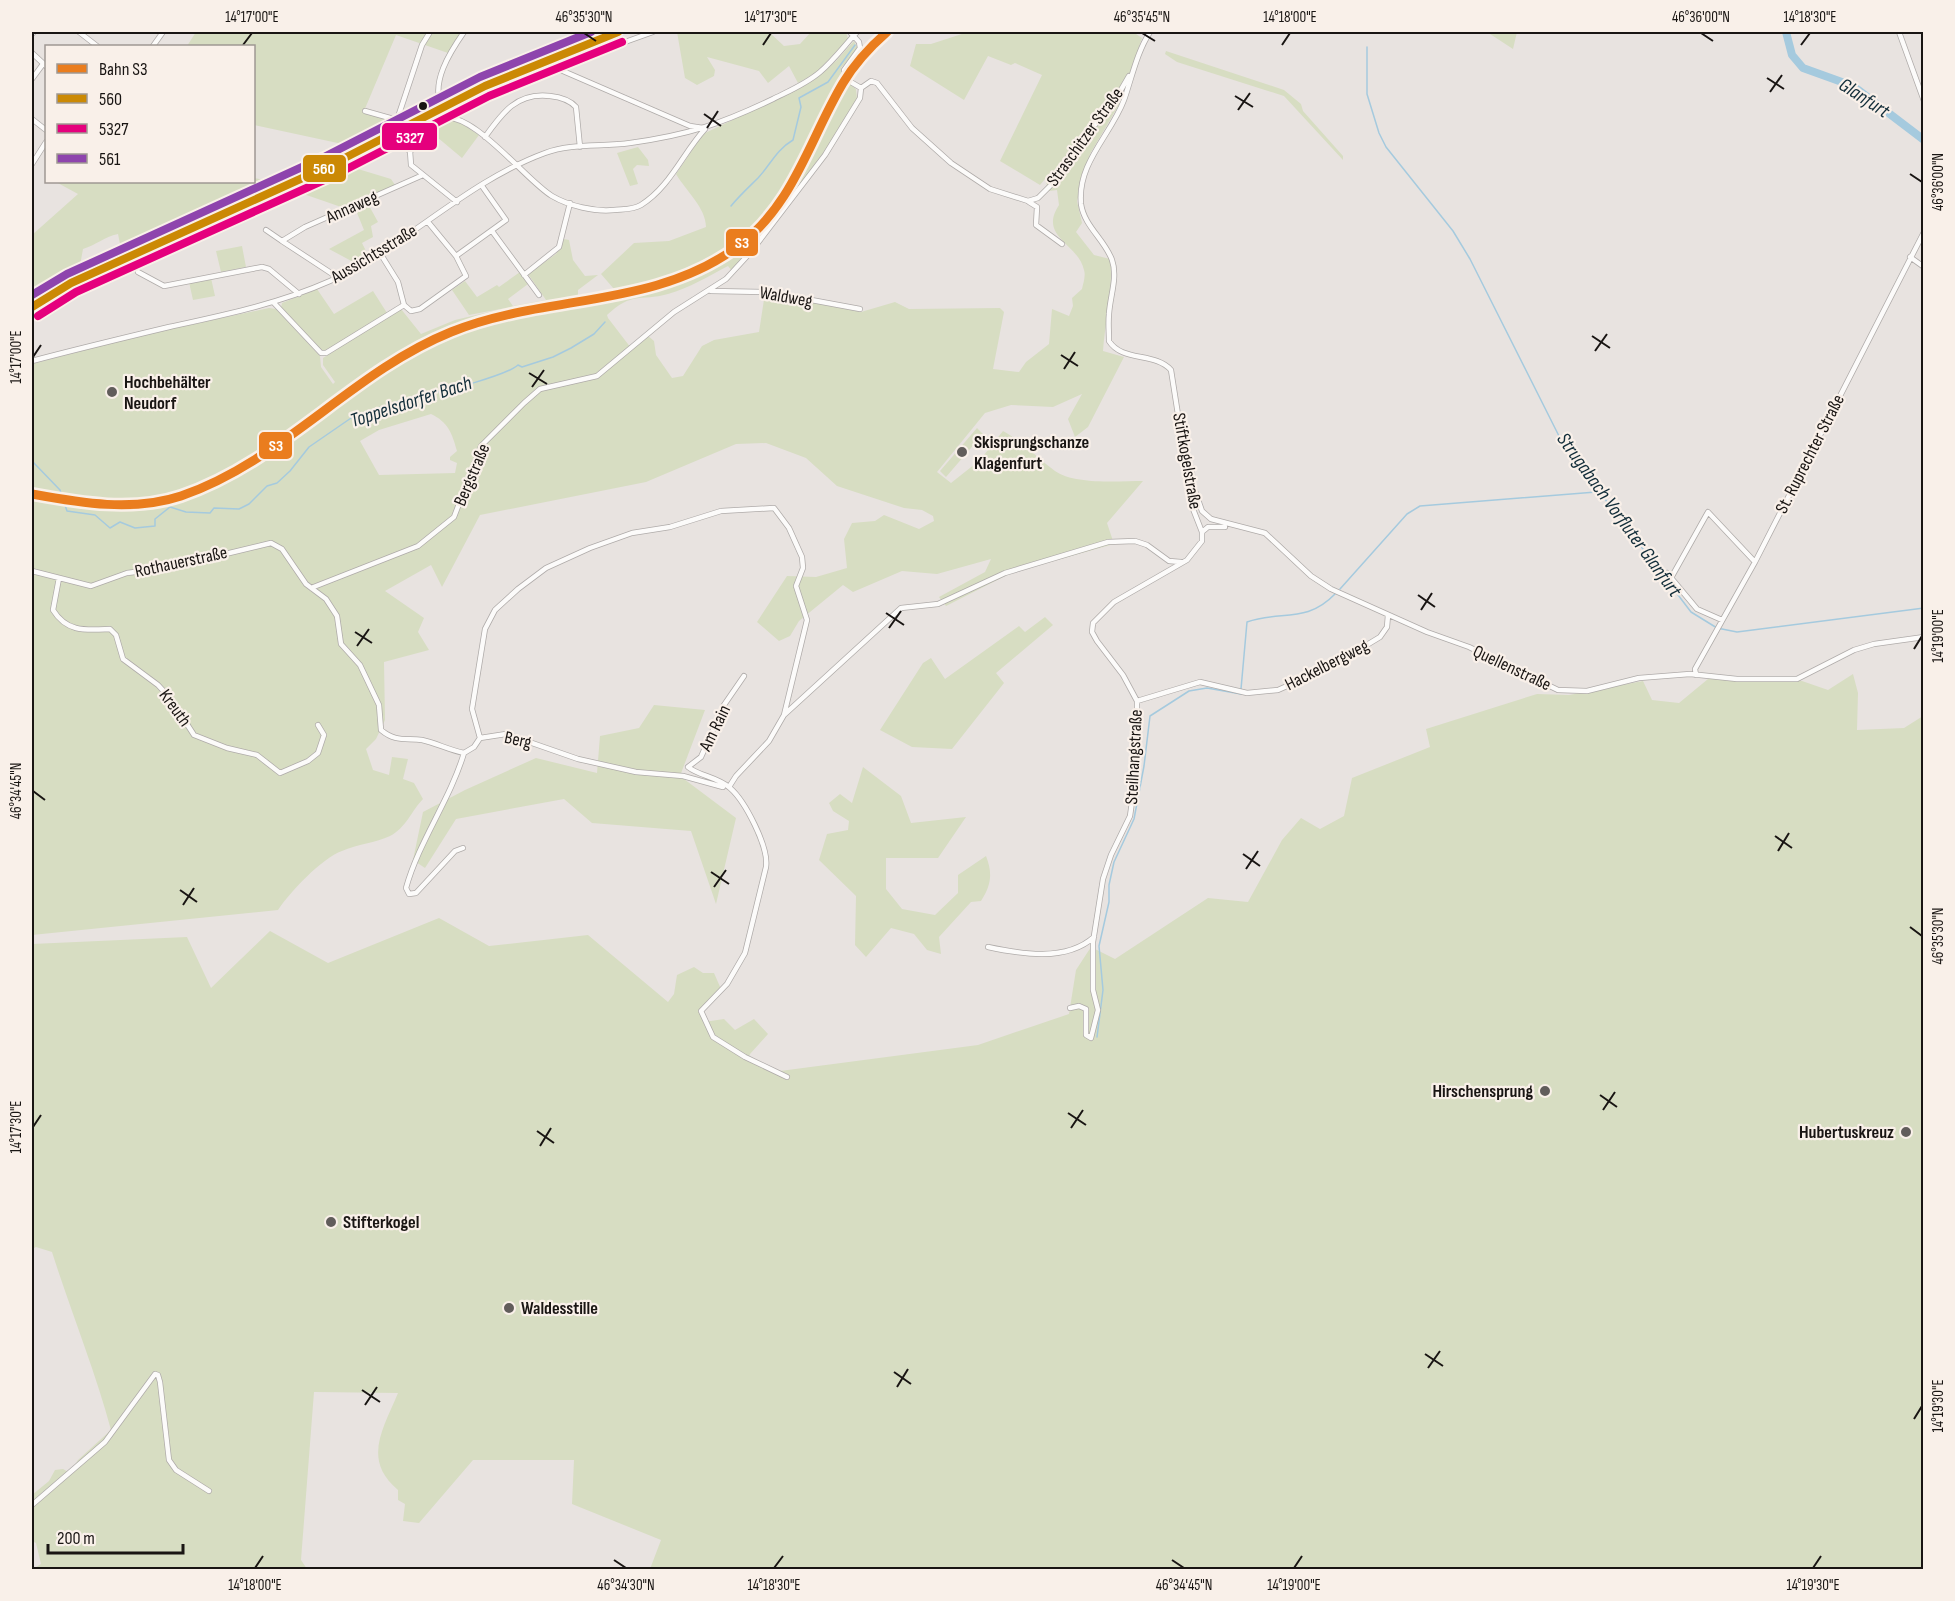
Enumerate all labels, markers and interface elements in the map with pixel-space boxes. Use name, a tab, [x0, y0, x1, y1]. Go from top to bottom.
text: 14°17'00"E	[225, 8, 279, 27]
text: 46°35'30"N	[556, 8, 612, 27]
text: 14°17'30"E	[745, 8, 797, 27]
text: 46°35'45"N	[1114, 8, 1170, 27]
text: 14°18'00"E	[1263, 8, 1317, 27]
text: 46°36'00"N	[1672, 8, 1730, 27]
text: 14°18'30"E	[1783, 8, 1837, 27]
legend	[45, 45, 255, 183]
text: Bahn S3	[99, 59, 148, 80]
water label: Glanfurt	[1834, 73, 1895, 124]
street label: Straschitzer Straße	[1042, 84, 1128, 190]
text: 560	[99, 89, 122, 110]
unlabelled marker	[417, 100, 429, 112]
text: 5327	[99, 119, 129, 140]
line badge: 5327	[381, 122, 438, 151]
text: 5327	[396, 129, 424, 148]
text: 561	[99, 149, 121, 170]
text: 46°36'00"N	[1929, 153, 1948, 211]
line badge: 560	[302, 154, 347, 183]
text: 560	[313, 160, 335, 179]
street label: Annaweg	[322, 186, 381, 228]
street label: Aussichtsstraße	[326, 220, 421, 288]
line badge: S3	[725, 228, 759, 257]
text: S3	[735, 234, 749, 253]
street label: Waldweg	[758, 282, 814, 312]
text: 14°17'00"E	[7, 330, 26, 384]
water label: Toppelsdorfer Bach	[347, 371, 475, 433]
place label: Hochbehälter Neudorf	[124, 372, 211, 414]
marker: Hochbehälter Neudorf	[105, 385, 119, 399]
street label: St. Ruprechter Straße	[1771, 391, 1849, 517]
street label: Stiftkogelstraße	[1168, 411, 1206, 511]
water label: Strugabach Vorfluter Glanfurt	[1551, 428, 1687, 603]
line badge: S3	[258, 431, 293, 460]
place label: Skisprungschanze Klagenfurt	[974, 432, 1089, 474]
text: S3	[269, 437, 283, 456]
street label: Bergstraße	[450, 441, 494, 509]
marker: Skisprungschanze Klagenfurt	[955, 445, 969, 459]
street label: Rothauerstraße	[133, 542, 229, 582]
text: 14°19'00"E	[1929, 609, 1948, 663]
street label: Hackelbergweg	[1282, 635, 1372, 695]
street label: Quellenstraße	[1470, 641, 1554, 695]
street label: Kreuth	[154, 685, 196, 731]
street label: Am Rain	[694, 702, 735, 755]
street label: Steilhangstraße	[1121, 709, 1147, 805]
street label: Berg	[503, 727, 533, 753]
text: 46°34'45"N	[7, 763, 26, 819]
text: 46°35'30"N	[1929, 908, 1948, 964]
place label: Hirschensprung	[1432, 1081, 1533, 1102]
marker: Hirschensprung	[1538, 1084, 1552, 1098]
text: 14°17'30"E	[7, 1101, 26, 1153]
place label: Hubertuskreuz	[1799, 1122, 1894, 1143]
marker: Hubertuskreuz	[1899, 1125, 1913, 1139]
place label: Stifterkogel	[343, 1212, 419, 1233]
marker: Stifterkogel	[324, 1215, 338, 1229]
place label: Waldesstille	[521, 1298, 598, 1319]
marker: Waldesstille	[502, 1301, 516, 1315]
text: 14°19'30"E	[1929, 1379, 1948, 1433]
scale bar	[48, 1517, 183, 1555]
text: 200 m	[57, 1528, 95, 1549]
text: 14°18'00"E	[228, 1576, 282, 1595]
text: 46°34'30"N	[597, 1576, 655, 1595]
text: 14°18'30"E	[747, 1576, 801, 1595]
text: 46°34'45"N	[1156, 1576, 1212, 1595]
text: 14°19'00"E	[1267, 1576, 1321, 1595]
text: 14°19'30"E	[1786, 1576, 1840, 1595]

